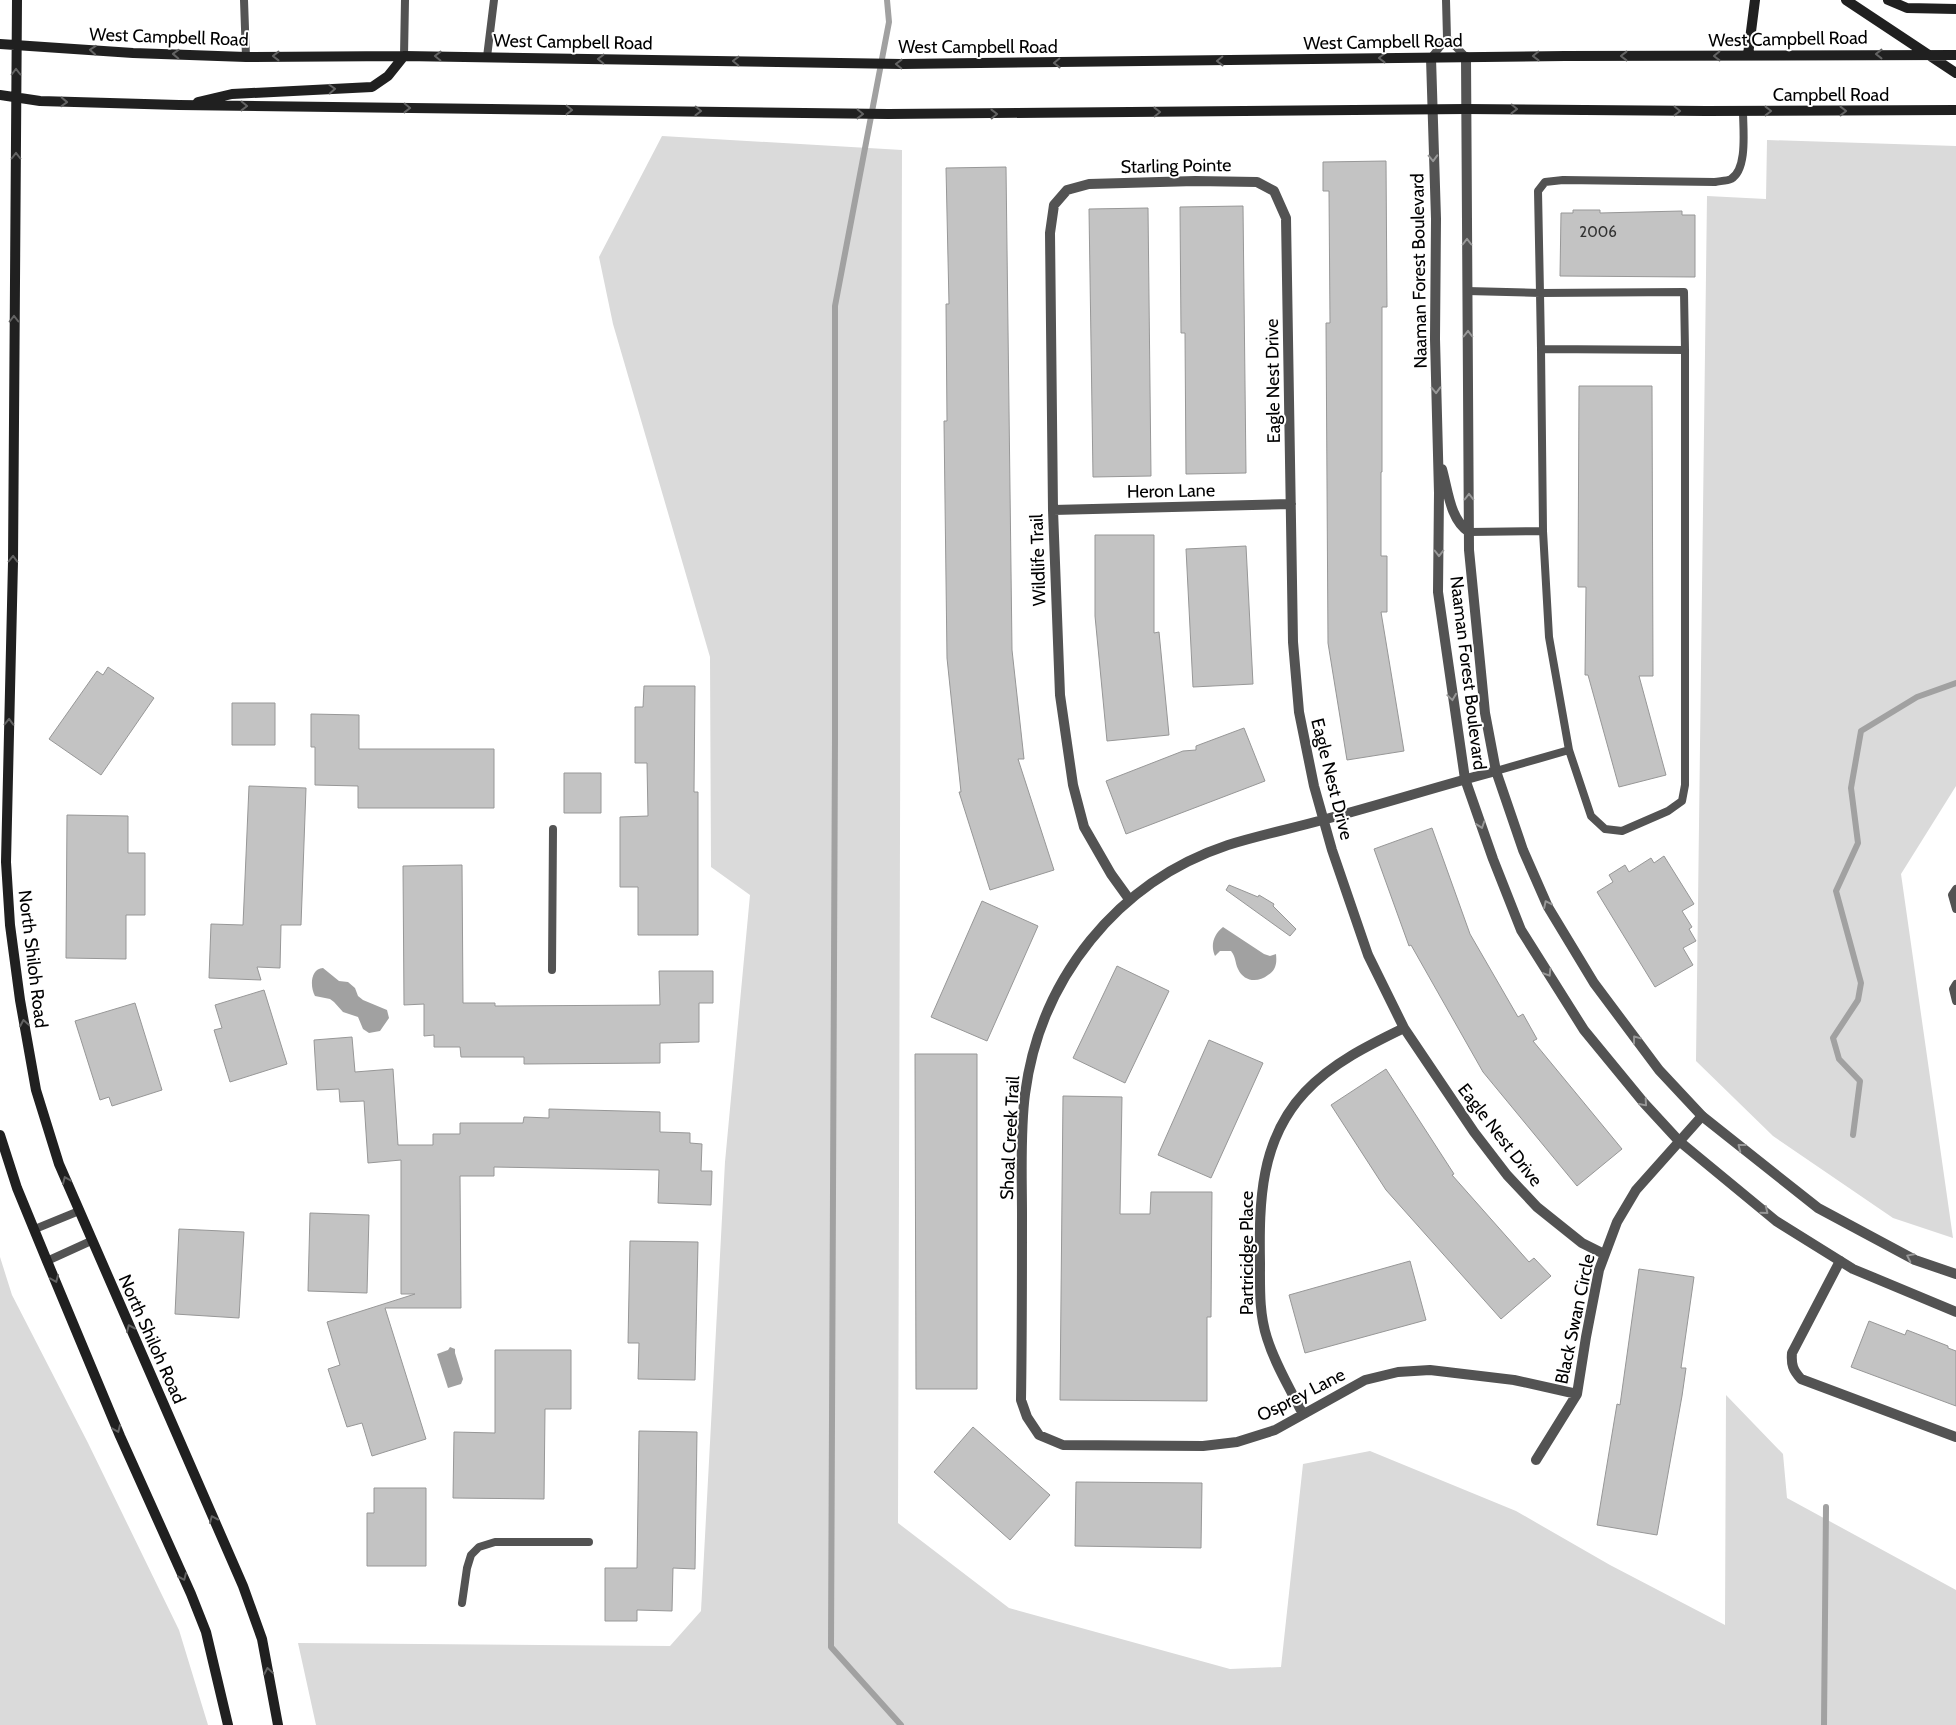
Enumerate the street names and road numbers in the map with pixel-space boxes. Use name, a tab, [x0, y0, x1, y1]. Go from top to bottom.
street label: West Campbell Road	[89, 23, 249, 51]
street label: West Campbell Road	[1708, 27, 1868, 51]
street label: West Campbell Road	[493, 30, 653, 54]
street label: West Campbell Road	[1303, 30, 1463, 54]
street label: West Campbell Road	[898, 36, 1058, 58]
street label: Campbell Road	[1773, 84, 1889, 106]
street label: Starling Pointe	[1120, 154, 1232, 178]
street label: Naaman Forest Boulevard	[1406, 173, 1432, 369]
street label: Eagle Nest Drive	[1261, 319, 1285, 443]
street label: Heron Lane	[1127, 479, 1215, 503]
street label: Wildlife Trail	[1025, 513, 1051, 607]
street label: Naaman Forest Boulevard	[1445, 575, 1491, 771]
street label: Eagle Nest Drive	[1306, 716, 1358, 842]
street label: North Shiloh Road	[14, 889, 52, 1029]
street label: Shoal Creek Trail	[996, 1075, 1024, 1201]
street label: Eagle Nest Drive	[1453, 1079, 1547, 1191]
street label: Partricidge Place	[1236, 1191, 1258, 1315]
street label: Black Swan Circle	[1550, 1252, 1600, 1386]
street label: North Shiloh Road	[114, 1271, 190, 1407]
street label: Osprey Lane	[1253, 1363, 1349, 1427]

